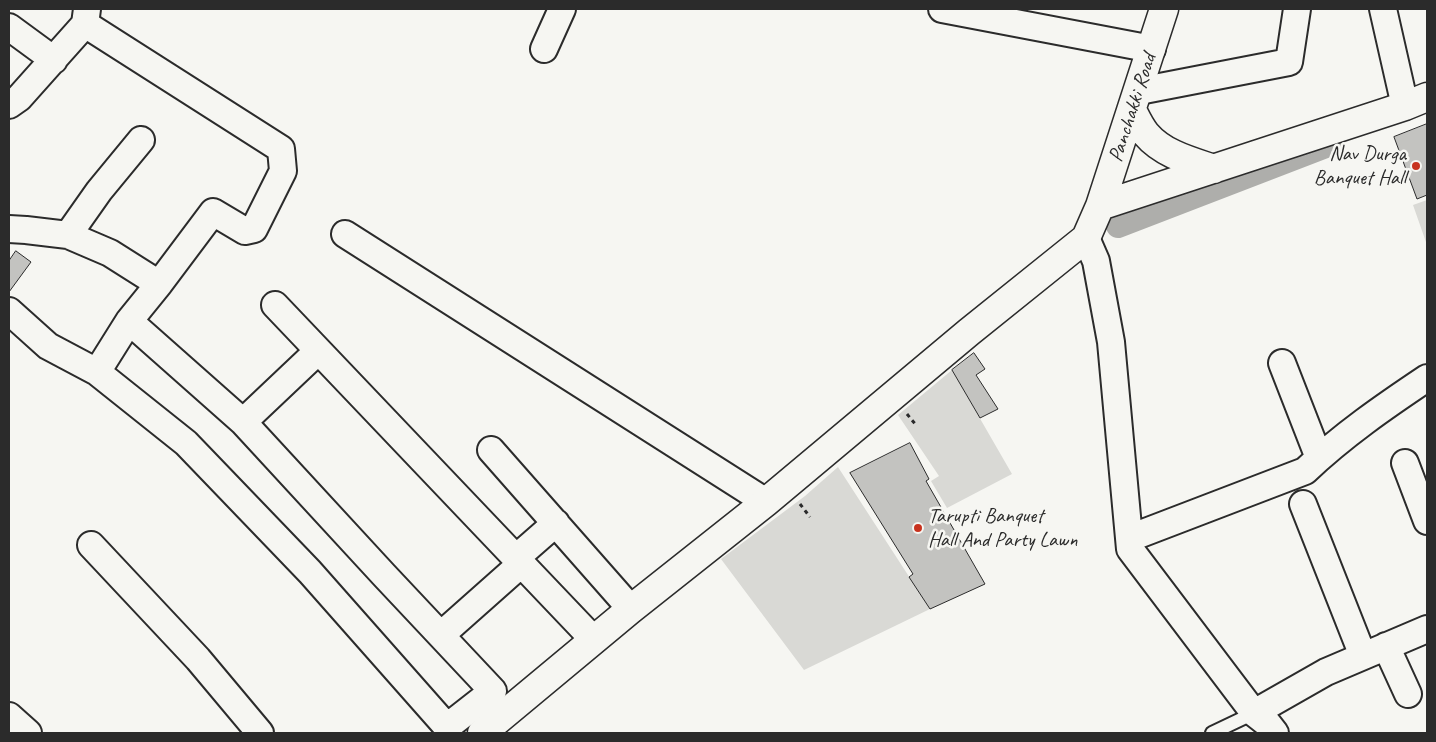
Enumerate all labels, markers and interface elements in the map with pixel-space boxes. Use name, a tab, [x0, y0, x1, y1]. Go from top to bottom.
street label: Panchakki Road	[1104, 51, 1162, 165]
place label: Nav Durga Banquet Hall	[1314, 141, 1406, 191]
marker: Nav Durga Banquet Hall	[1410, 160, 1422, 172]
place label: Tarupti Banquet Hall And Party Lawn	[928, 503, 1077, 553]
marker: Tarupti Banquet Hall And Party Lawn	[912, 522, 924, 534]

